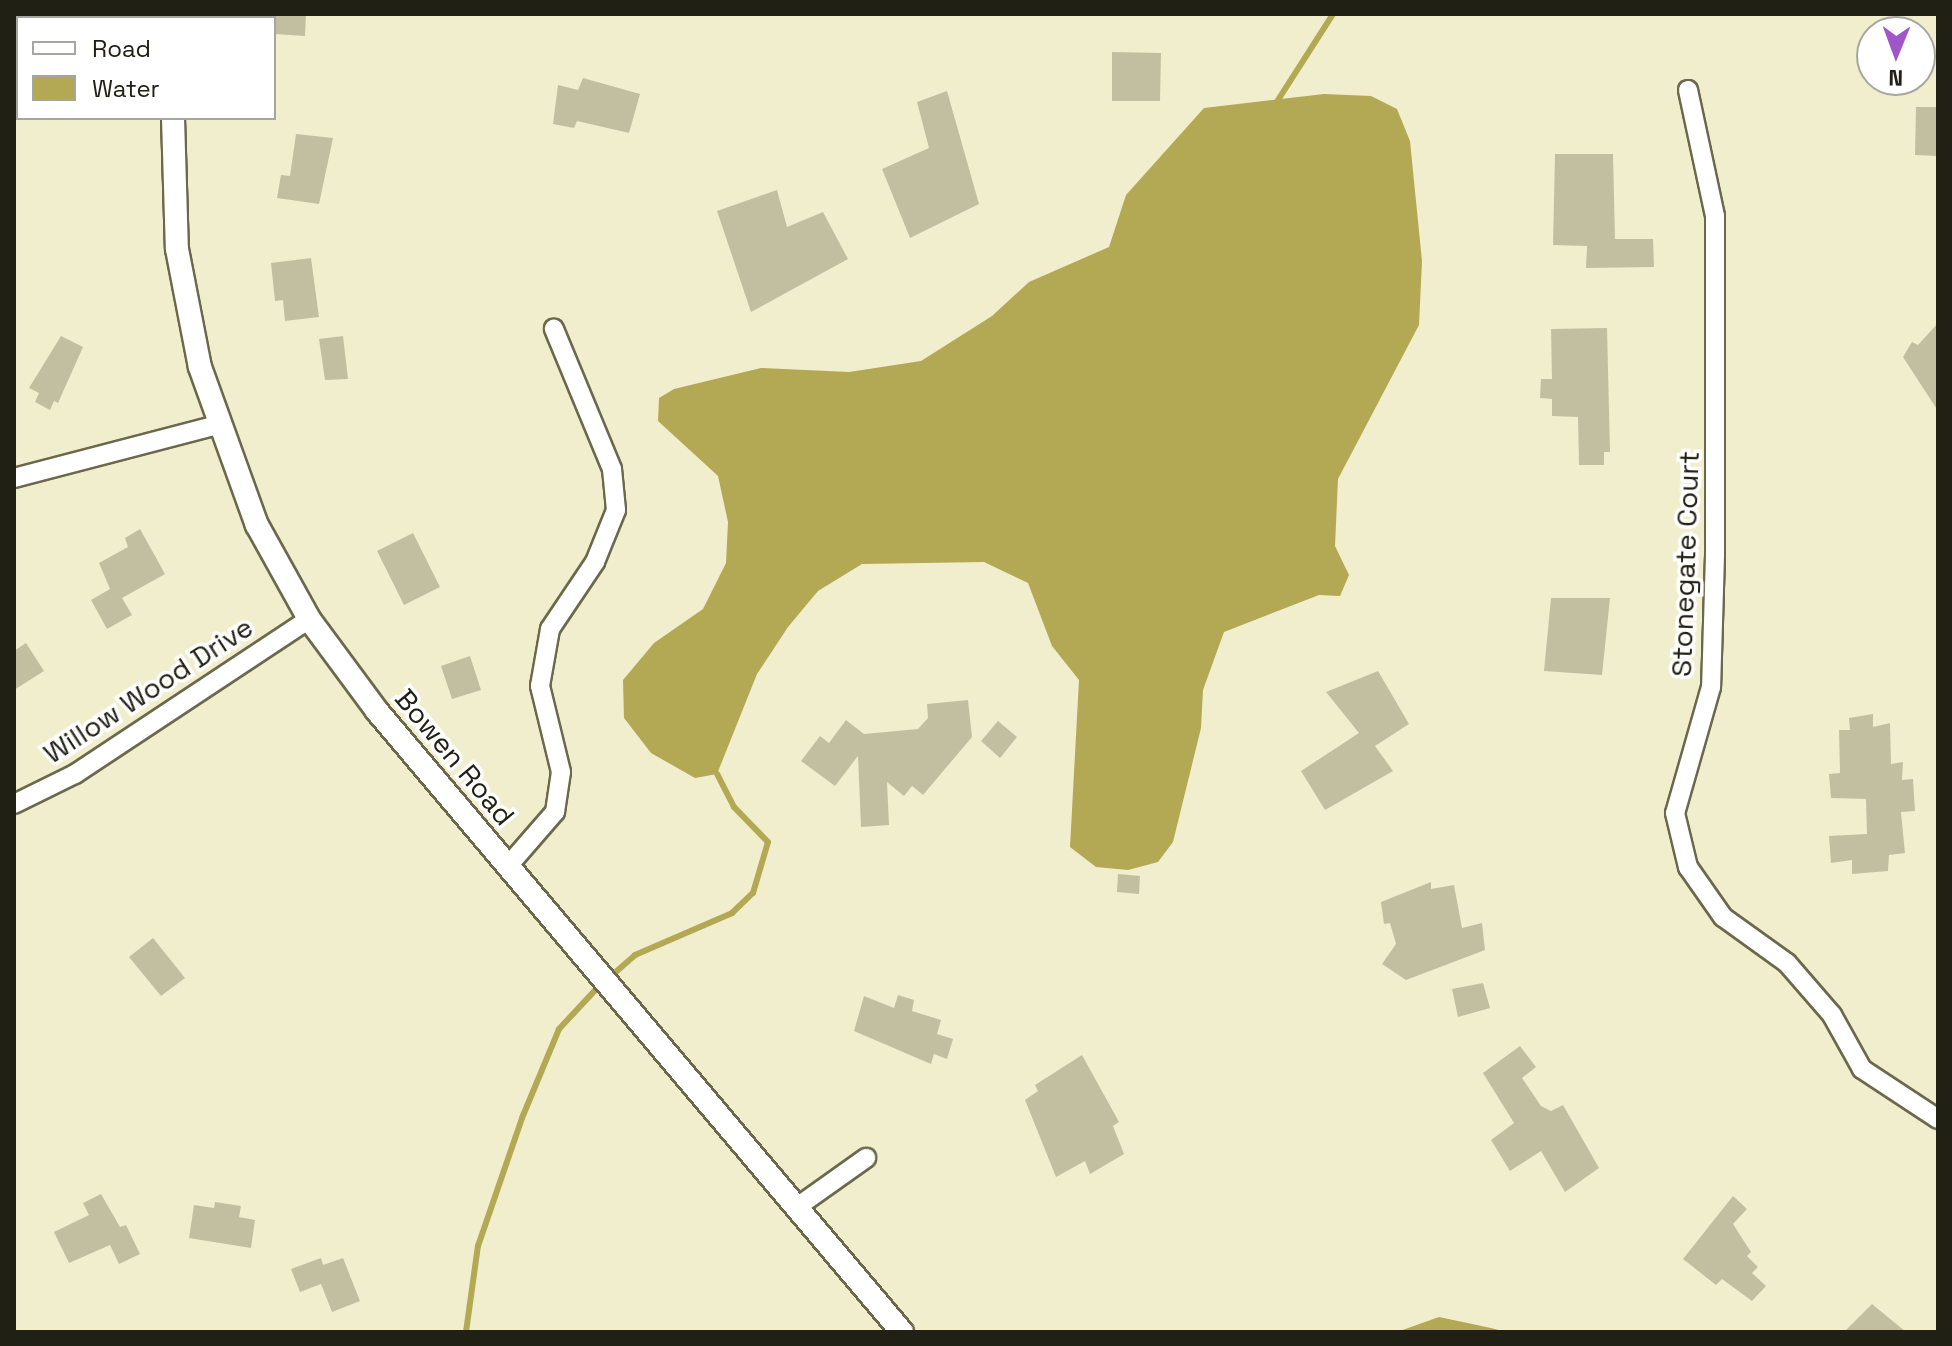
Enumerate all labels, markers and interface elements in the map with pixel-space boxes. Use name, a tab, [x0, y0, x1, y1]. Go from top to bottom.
legend	[16, 16, 276, 120]
north arrow	[1856, 16, 1936, 96]
text: Road	[92, 33, 151, 64]
text: N	[1888, 64, 1903, 92]
text: Water	[92, 73, 160, 104]
street label: Stonegate Court	[1664, 451, 1706, 677]
street label: Willow Wood Drive	[37, 610, 259, 770]
street label: Bowen Road	[388, 682, 522, 832]

